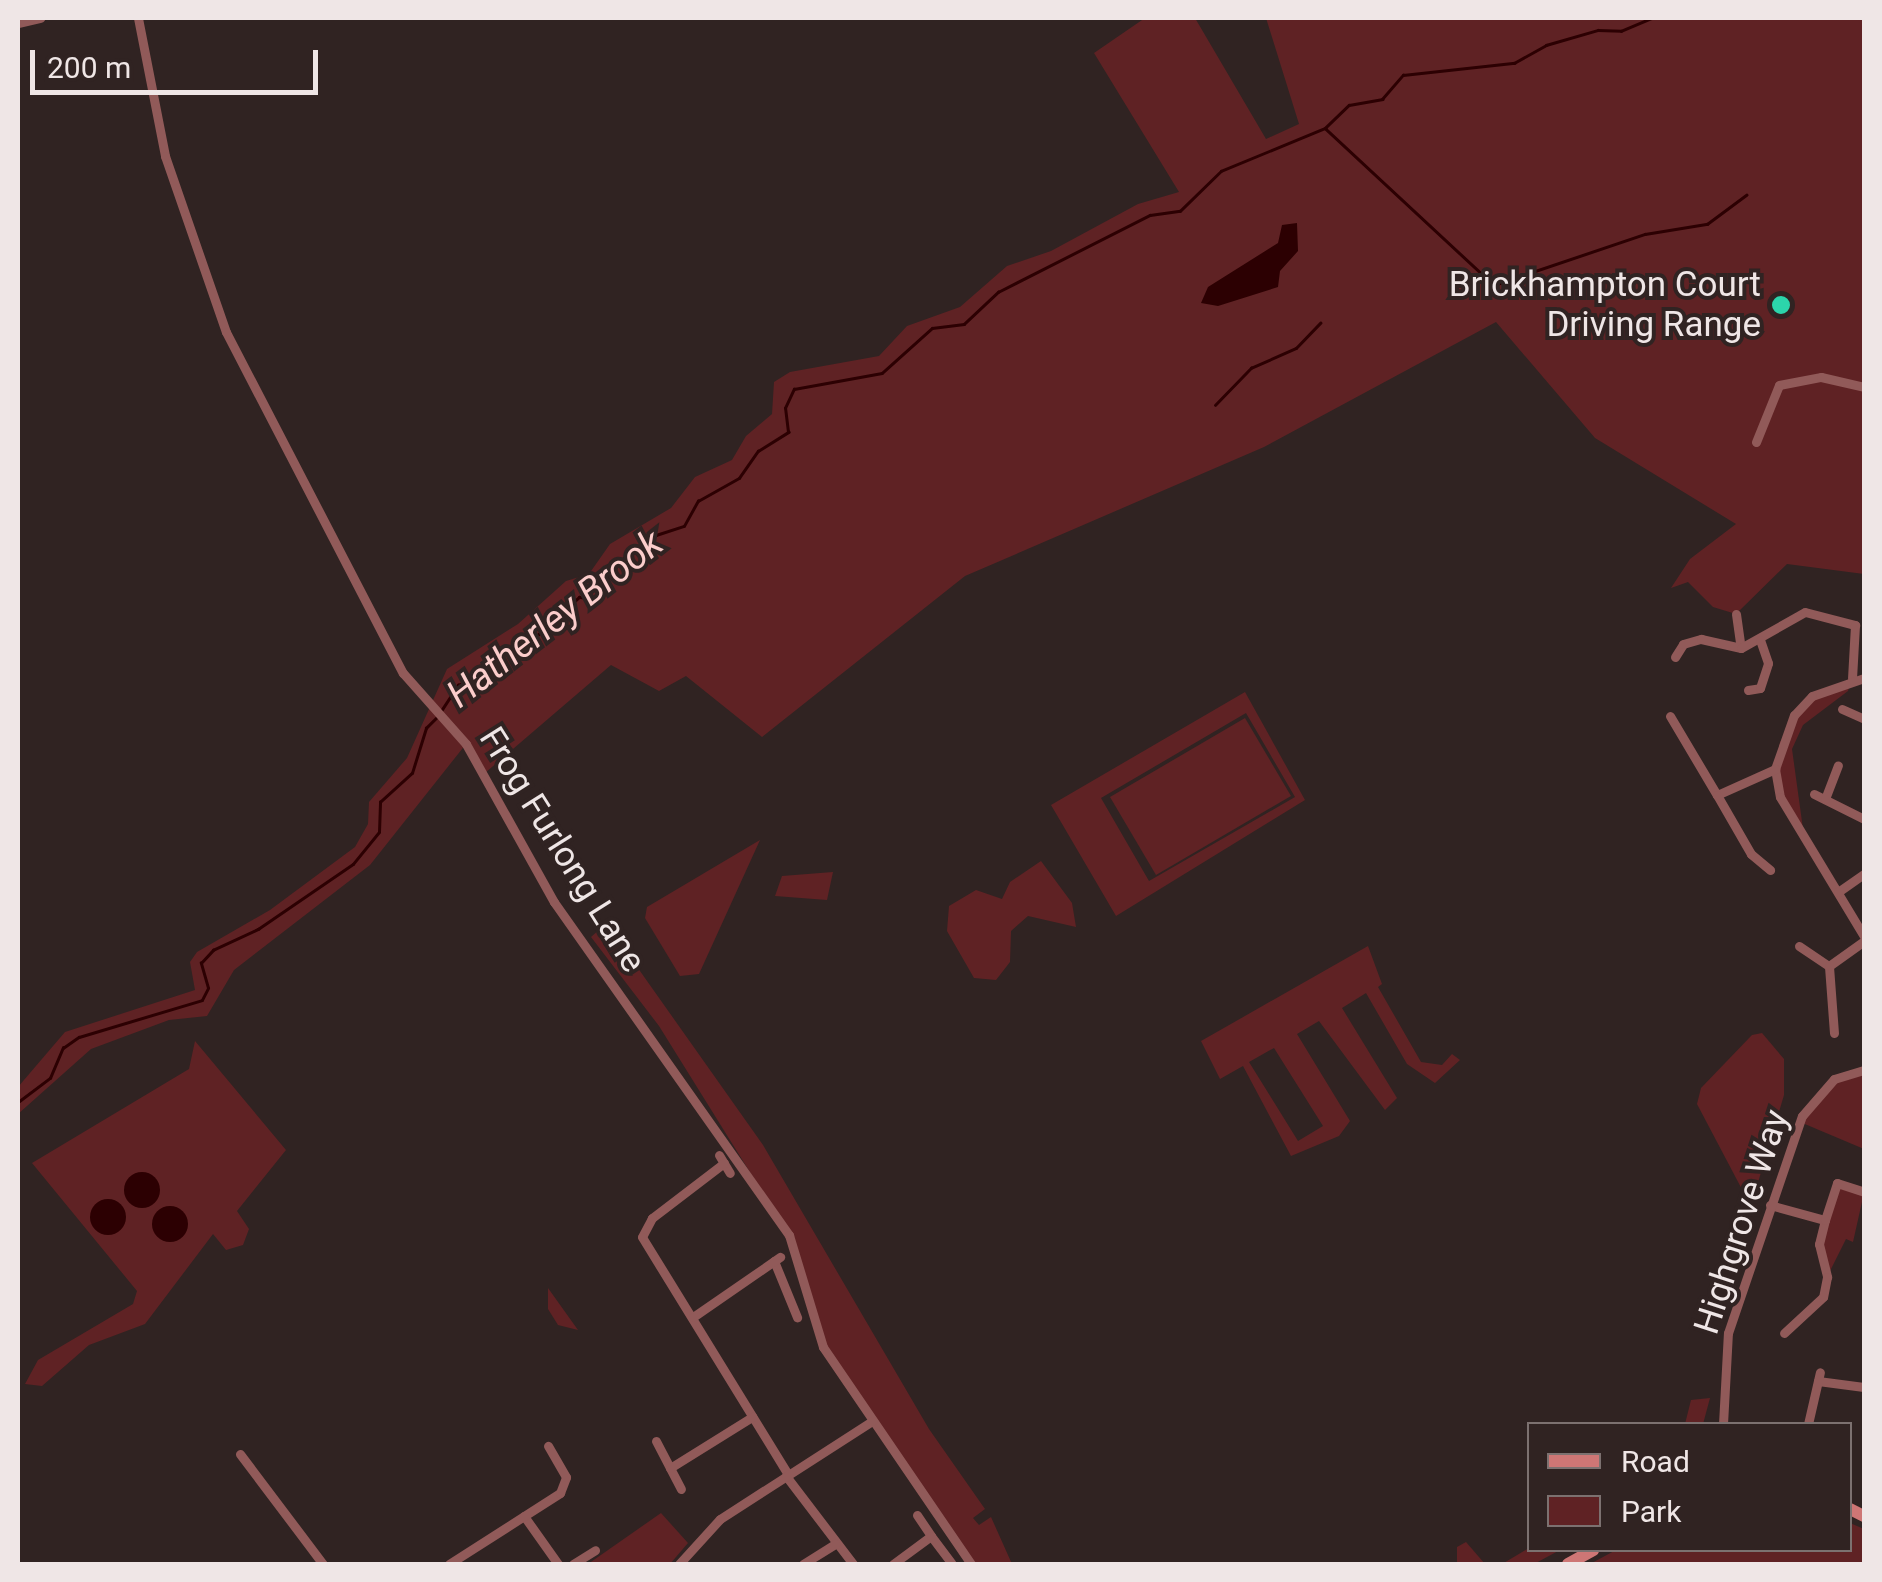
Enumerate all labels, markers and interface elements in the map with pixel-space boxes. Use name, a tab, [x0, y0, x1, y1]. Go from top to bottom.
scale bar	[35, 30, 322, 92]
text: 200 m	[47, 50, 131, 85]
place label: Brickhampton Court Driving Range	[1449, 264, 1761, 346]
marker: Brickhampton Court Driving Range	[1770, 294, 1792, 316]
water label: Hatherley Brook	[438, 521, 672, 717]
street label: Frog Furlong Lane	[470, 720, 654, 980]
street label: Highgrove Way	[1686, 1105, 1798, 1339]
legend	[1527, 1422, 1852, 1552]
text: Road	[1621, 1444, 1690, 1479]
text: Park	[1621, 1494, 1681, 1529]

